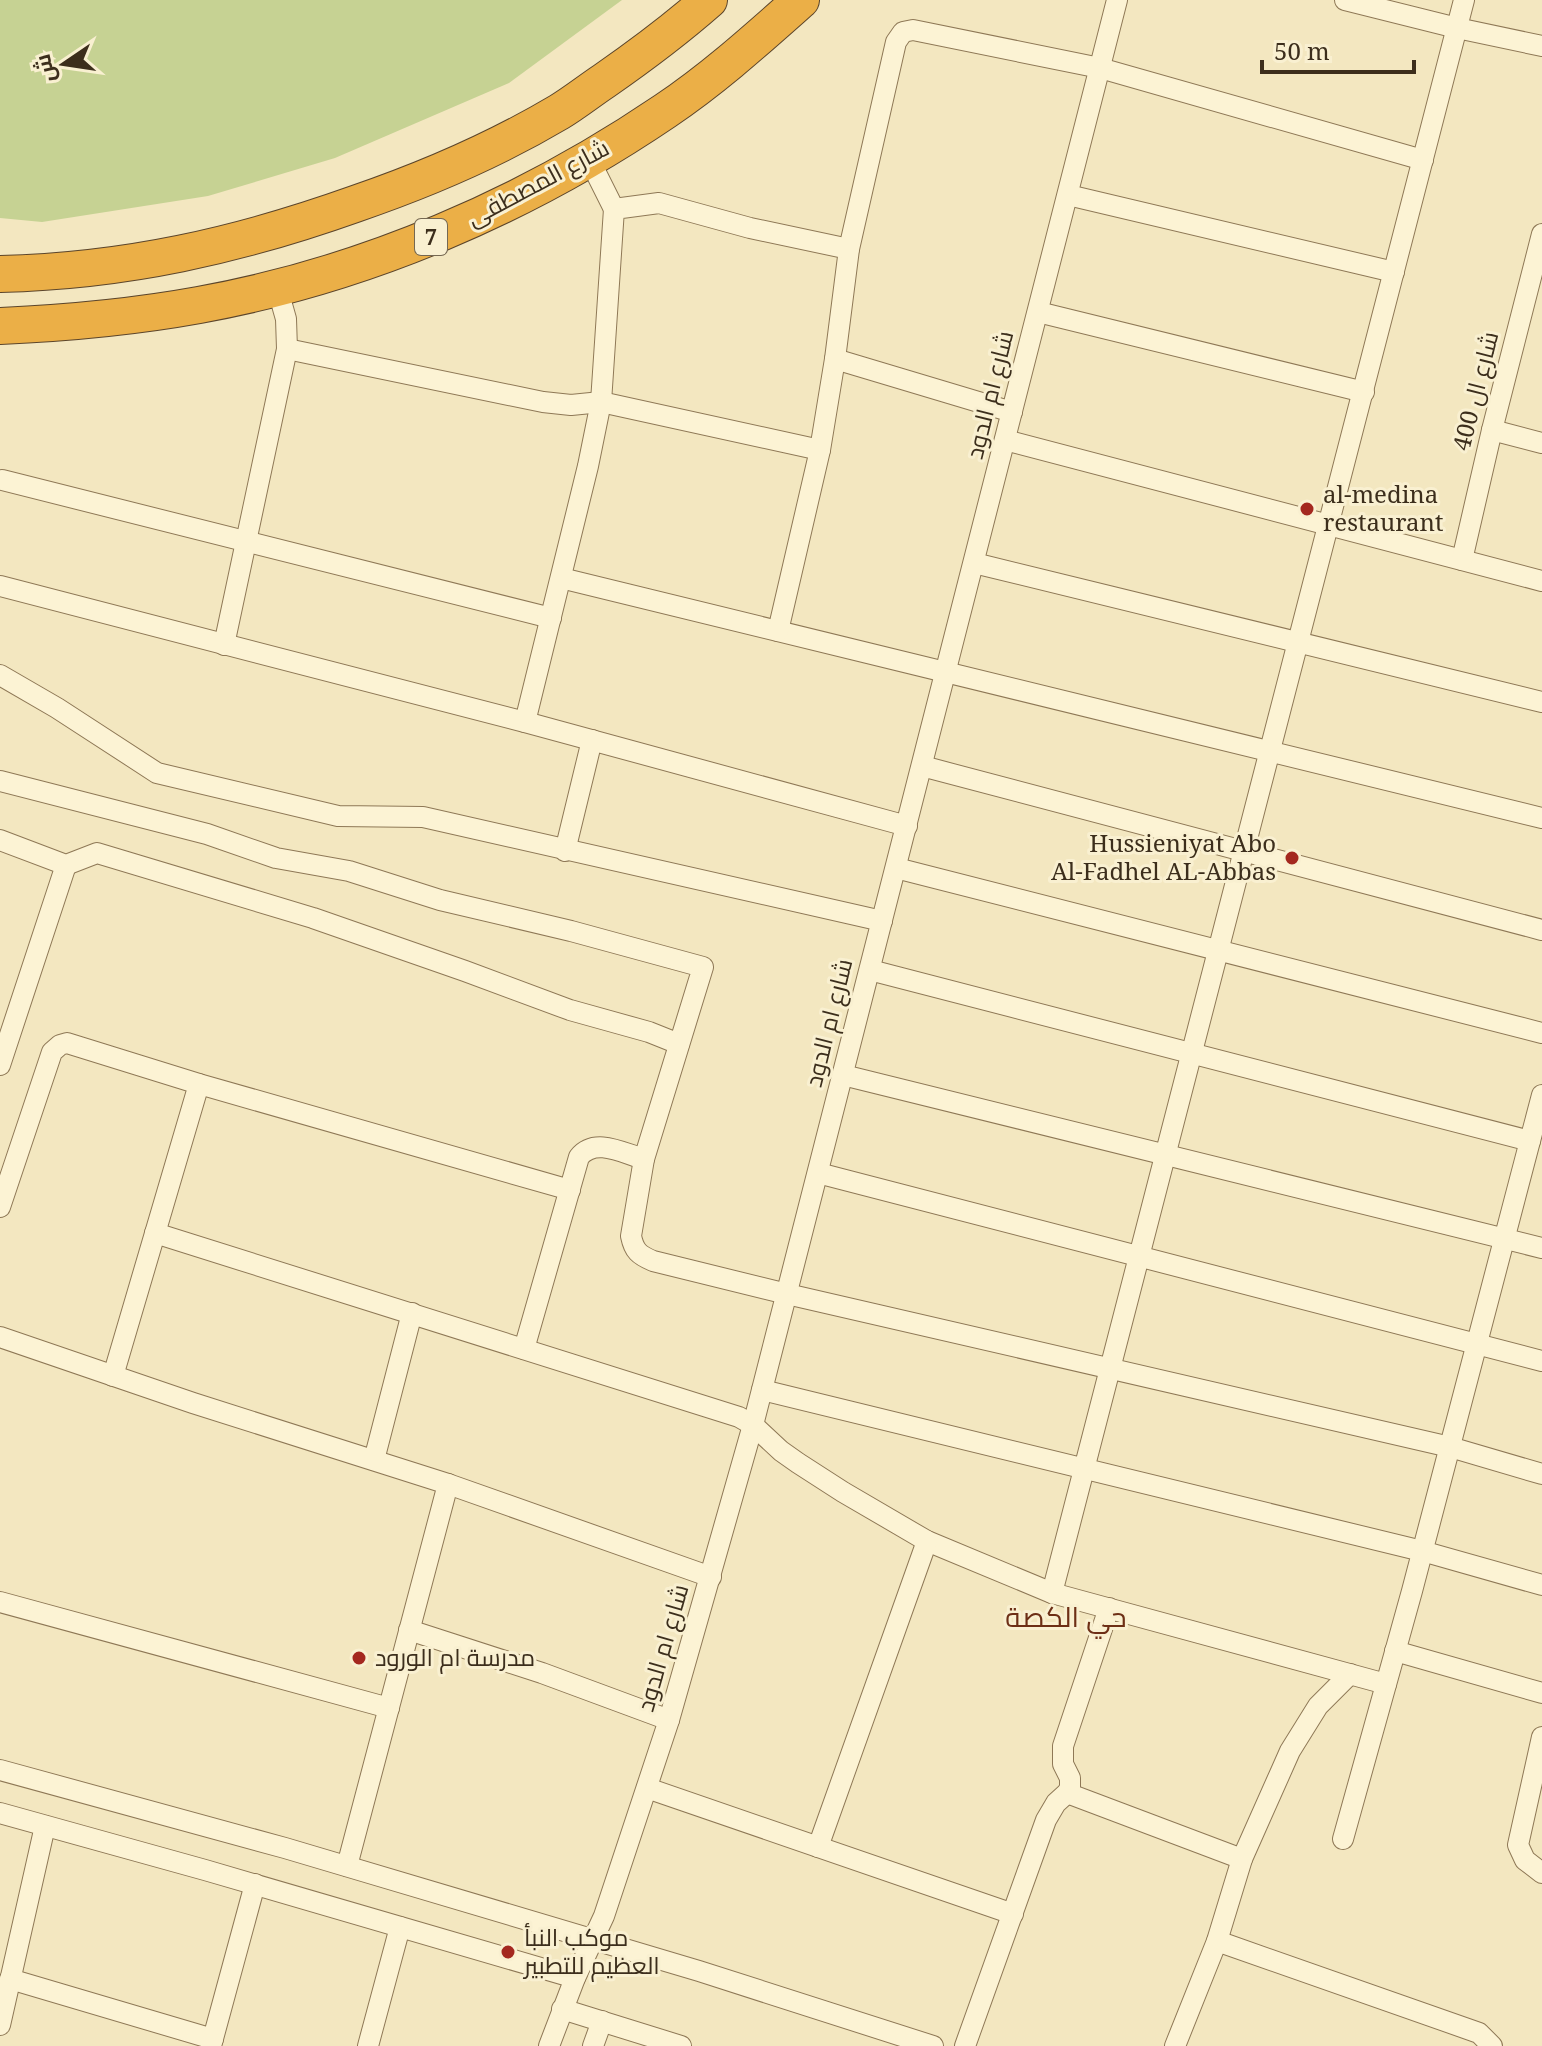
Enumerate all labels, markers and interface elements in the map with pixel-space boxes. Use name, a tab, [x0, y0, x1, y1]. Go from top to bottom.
north arrow	[24, 24, 104, 104]
scale bar	[1262, 24, 1414, 74]
text: 50 m	[1274, 34, 1330, 67]
text: ش	[26, 52, 61, 86]
street label: شارع المصطفى	[460, 130, 615, 234]
road number: 7	[415, 219, 447, 255]
street label: شارع ام الدود	[957, 327, 1021, 462]
street label: شارع ال 400	[1444, 328, 1506, 454]
place label: al-medina restaurant	[1323, 477, 1443, 538]
marker: al-medina restaurant	[1298, 500, 1316, 518]
place label: Hussieniyat Abo Al-Fadhel AL-Abbas	[1051, 826, 1276, 887]
marker: Hussieniyat Abo Al-Fadhel AL-Abbas	[1283, 849, 1301, 867]
street label: شارع ام الدود	[796, 955, 860, 1090]
street label: شارع ام الدود	[628, 1580, 696, 1715]
district label: حي الكصة	[1005, 1597, 1127, 1639]
place label: مدرسة ام الورود	[375, 1640, 535, 1674]
marker: مدرسة ام الورود	[350, 1649, 368, 1667]
place label: موكب النبأ العظيم للتطبير	[522, 1920, 660, 1982]
marker: موكب النبأ العظيم للتطبير	[499, 1943, 517, 1961]

